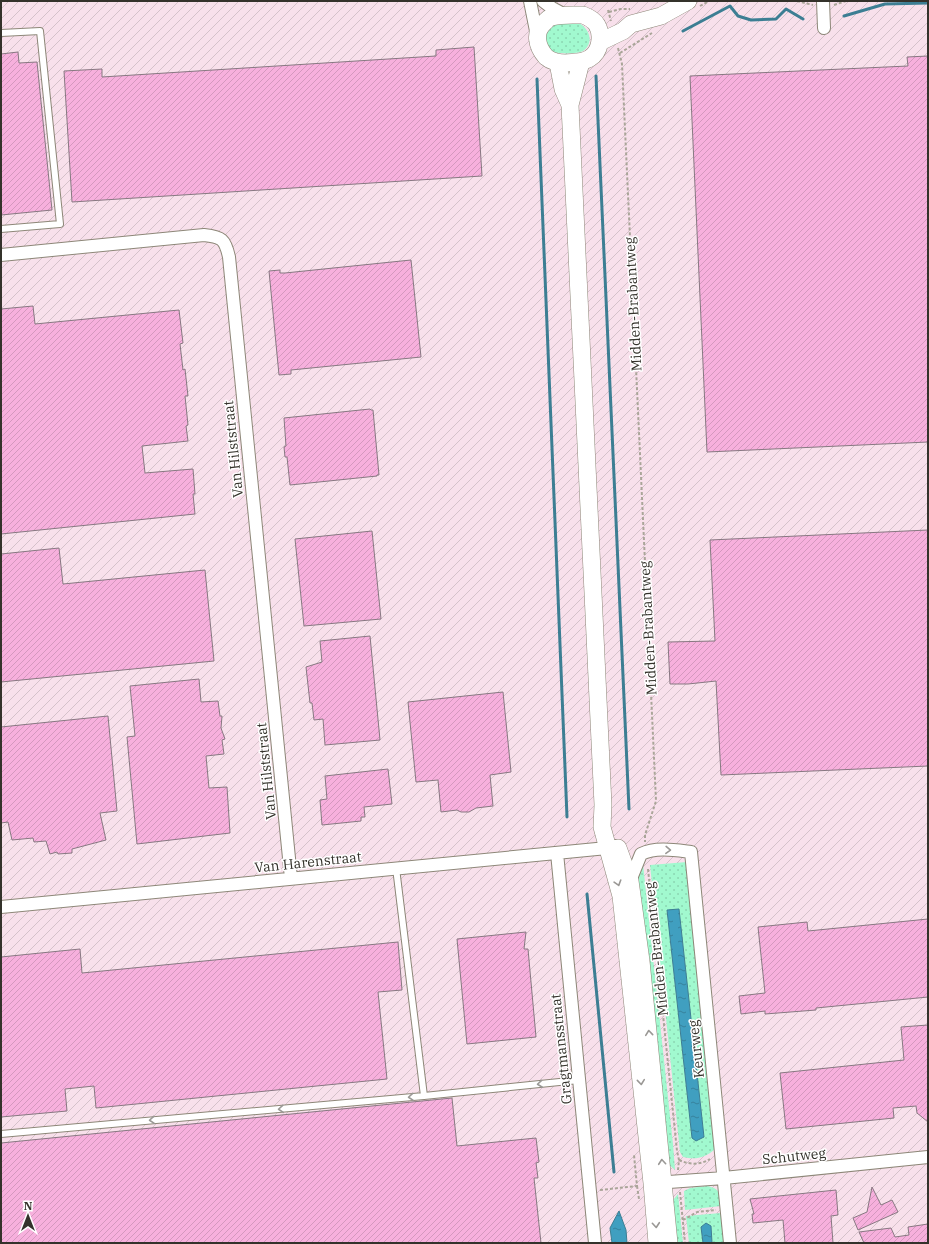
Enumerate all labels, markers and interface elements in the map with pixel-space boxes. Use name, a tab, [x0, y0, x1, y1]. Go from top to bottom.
street label: Midden-Brabantweg	[620, 236, 646, 372]
street label: Van Hilststraat	[219, 400, 247, 498]
street label: Midden-Brabantweg	[635, 560, 661, 696]
street label: Van Hilststraat	[252, 722, 280, 820]
one-way arrow	[665, 846, 671, 854]
street label: Van Harenstraat	[254, 847, 362, 877]
one-way arrow	[613, 880, 622, 887]
street label: Midden-Brabantweg	[640, 881, 672, 1017]
street label: Gragtmansstraat	[546, 993, 576, 1105]
street label: Keurweg	[684, 1019, 708, 1079]
one-way arrow	[644, 1030, 653, 1036]
one-way arrow	[636, 1079, 645, 1085]
one-way arrow	[537, 1080, 543, 1089]
one-way arrow	[408, 1093, 414, 1102]
one-way arrow	[278, 1104, 284, 1113]
one-way arrow	[149, 1116, 155, 1125]
street label: Schutweg	[761, 1144, 827, 1168]
one-way arrow	[657, 1159, 666, 1165]
north arrow	[8, 1196, 48, 1236]
text: N	[24, 1199, 33, 1213]
one-way arrow	[651, 1222, 660, 1228]

